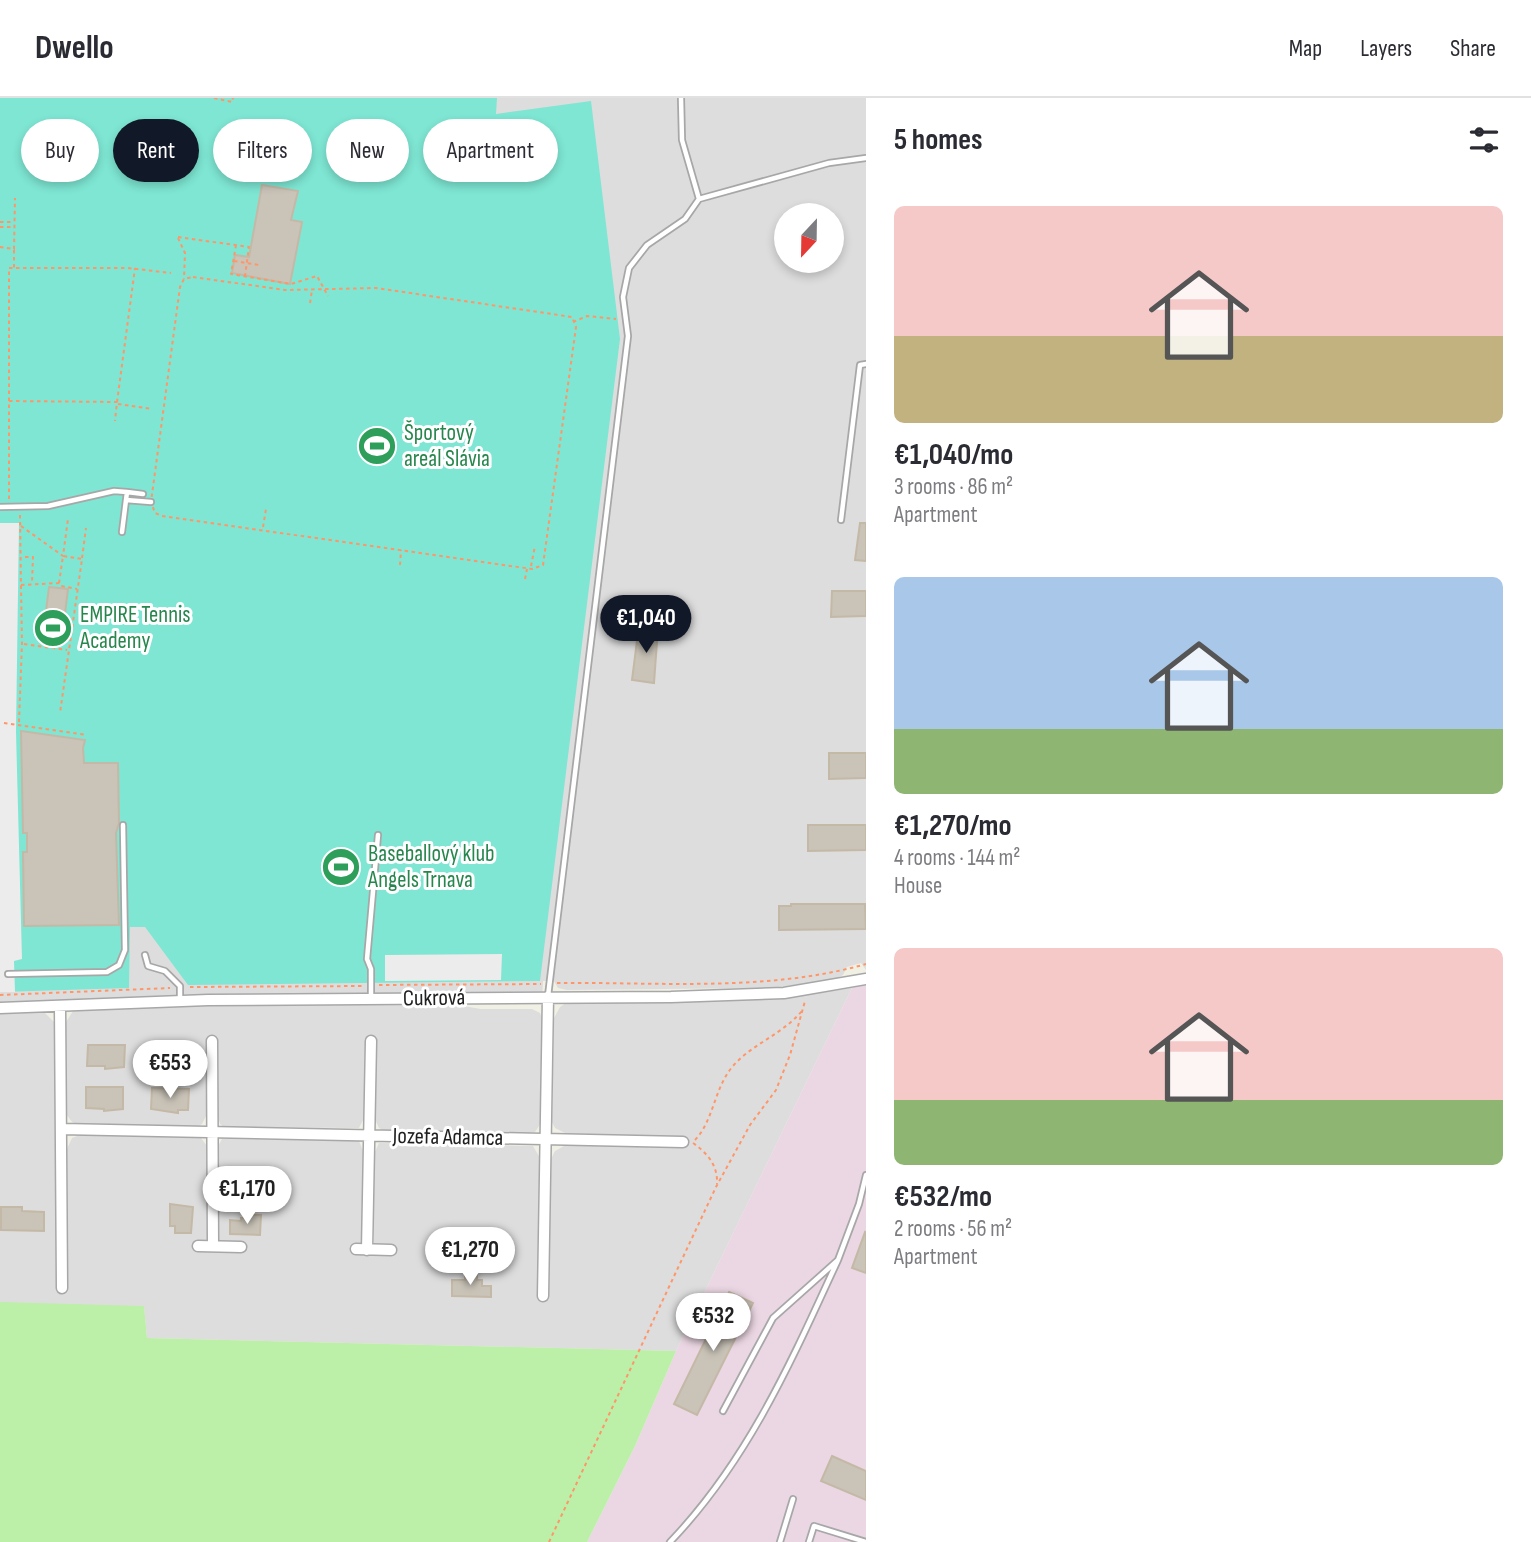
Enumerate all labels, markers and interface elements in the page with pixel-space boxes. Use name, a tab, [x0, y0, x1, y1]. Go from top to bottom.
text: Dwello	[35, 28, 114, 68]
text: Map	[1289, 34, 1322, 63]
text: Layers	[1360, 34, 1412, 63]
text: Share	[1450, 34, 1496, 63]
chip: Buy	[21, 119, 99, 182]
chip: Rent	[113, 119, 199, 182]
chip: Filters	[213, 119, 312, 182]
chip: New	[326, 119, 409, 182]
chip: Apartment	[423, 119, 558, 182]
icon: filters	[1465, 121, 1503, 159]
text: 5 homes	[894, 122, 983, 158]
north arrow	[774, 203, 844, 273]
map controls	[774, 203, 844, 273]
icon: home	[1136, 252, 1262, 378]
place label: Športový areál Slávia	[404, 419, 490, 473]
sports icon: Športový areál Slávia	[356, 425, 398, 467]
text: €1,040/mo	[894, 437, 1013, 473]
text: 3 rooms · 86 m²	[894, 473, 1013, 501]
text: Apartment	[894, 501, 978, 529]
pin: €1,040	[589, 596, 703, 655]
place label: EMPIRE Tennis Academy	[79, 601, 191, 655]
text: €1,040	[616, 604, 676, 632]
sports icon: EMPIRE Tennis Academy	[32, 607, 74, 649]
icon: home	[1136, 623, 1262, 749]
text: €1,270/mo	[894, 808, 1012, 844]
place label: Baseballový klub Angels Trnava	[367, 840, 495, 894]
text: 4 rooms · 144 m²	[894, 844, 1020, 872]
sports icon: Baseballový klub Angels Trnava	[320, 846, 362, 888]
text: House	[894, 872, 942, 900]
street label: Cukrová	[403, 983, 465, 1013]
icon: home	[1136, 994, 1262, 1120]
pin: €553	[129, 1040, 211, 1100]
text: €553	[149, 1049, 191, 1077]
street label: Jozefa Adamca	[391, 1122, 504, 1152]
pin: €1,170	[190, 1166, 304, 1226]
text: €1,170	[219, 1175, 275, 1203]
text: €532/mo	[894, 1179, 992, 1215]
text: 2 rooms · 56 m²	[894, 1215, 1012, 1243]
pin: €1,270	[413, 1228, 527, 1287]
text: €1,270	[441, 1236, 499, 1264]
text: Apartment	[894, 1243, 978, 1271]
pin: €532	[672, 1294, 754, 1353]
text: €532	[692, 1302, 734, 1330]

